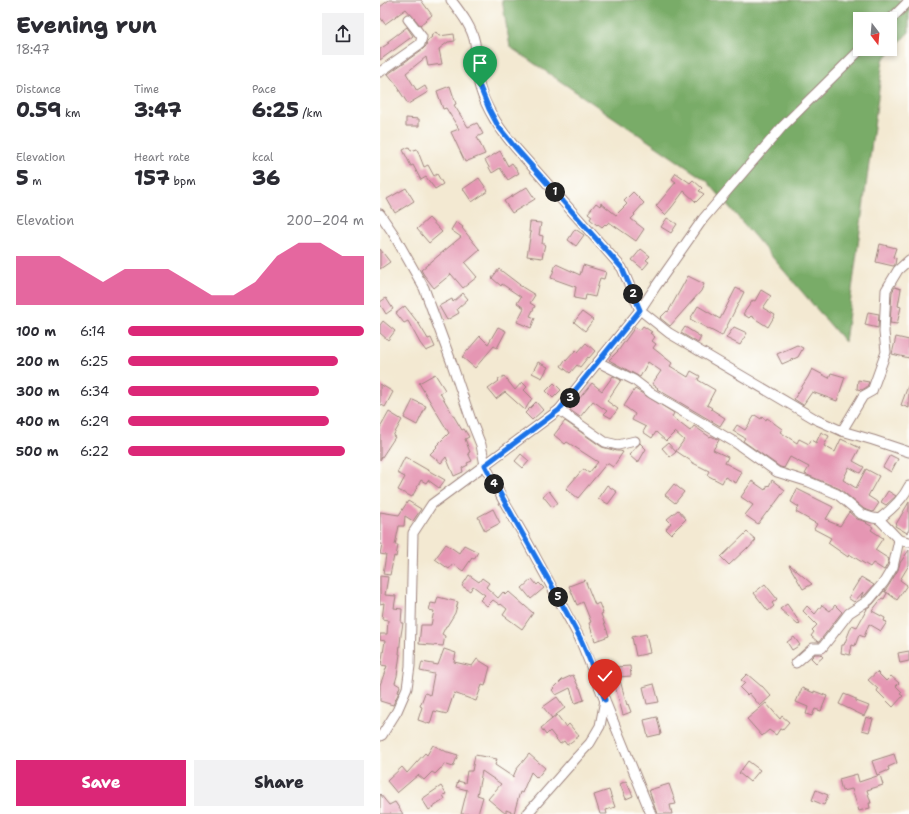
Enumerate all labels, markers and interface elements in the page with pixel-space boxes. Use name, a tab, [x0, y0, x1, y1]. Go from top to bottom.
text: Evening run	[16, 11, 157, 40]
north arrow	[853, 12, 897, 56]
map controls	[853, 12, 897, 56]
button: share	[322, 13, 364, 55]
text: 18:47	[16, 41, 50, 58]
pin	[463, 46, 497, 87]
icon: arrive	[469, 52, 491, 74]
text: Distance	[16, 82, 61, 97]
text: Time	[134, 82, 159, 97]
text: Pace	[252, 82, 276, 97]
text: 0.59	[16, 97, 61, 123]
text: 3:47	[134, 97, 182, 123]
text: 6:25	[252, 97, 299, 123]
text: km	[61, 106, 81, 121]
text: /km	[299, 106, 322, 121]
text: Elevation	[16, 150, 65, 165]
text: Heart rate	[134, 150, 190, 165]
text: kcal	[252, 150, 273, 165]
text: 5	[16, 165, 29, 191]
text: 157	[134, 165, 170, 191]
text: 36	[252, 165, 280, 191]
text: m	[29, 174, 42, 189]
text: bpm	[170, 174, 196, 189]
pin: 1	[545, 182, 565, 202]
text: 1	[552, 184, 558, 199]
text: Elevation	[16, 212, 74, 229]
text: 200–204 m	[286, 212, 364, 229]
pin: 2	[623, 284, 643, 304]
text: 2	[629, 286, 637, 301]
text: 100 m	[16, 323, 56, 340]
text: 6:14	[80, 323, 105, 340]
text: 200 m	[16, 353, 59, 370]
text: 6:25	[80, 353, 108, 370]
text: 300 m	[16, 383, 60, 400]
text: 6:34	[80, 383, 109, 400]
pin: 3	[560, 388, 580, 408]
text: 3	[566, 390, 574, 405]
text: 400 m	[16, 413, 60, 430]
text: 6:29	[80, 413, 109, 430]
text: 500 m	[16, 443, 59, 460]
text: 6:22	[80, 443, 109, 460]
pin: 4	[484, 474, 504, 494]
text: 4	[490, 476, 498, 491]
pin: 5	[548, 587, 568, 607]
text: 5	[555, 589, 561, 604]
pin	[588, 659, 622, 700]
icon: check	[594, 665, 616, 687]
button: Save	[16, 760, 186, 806]
button: Share	[194, 760, 364, 806]

